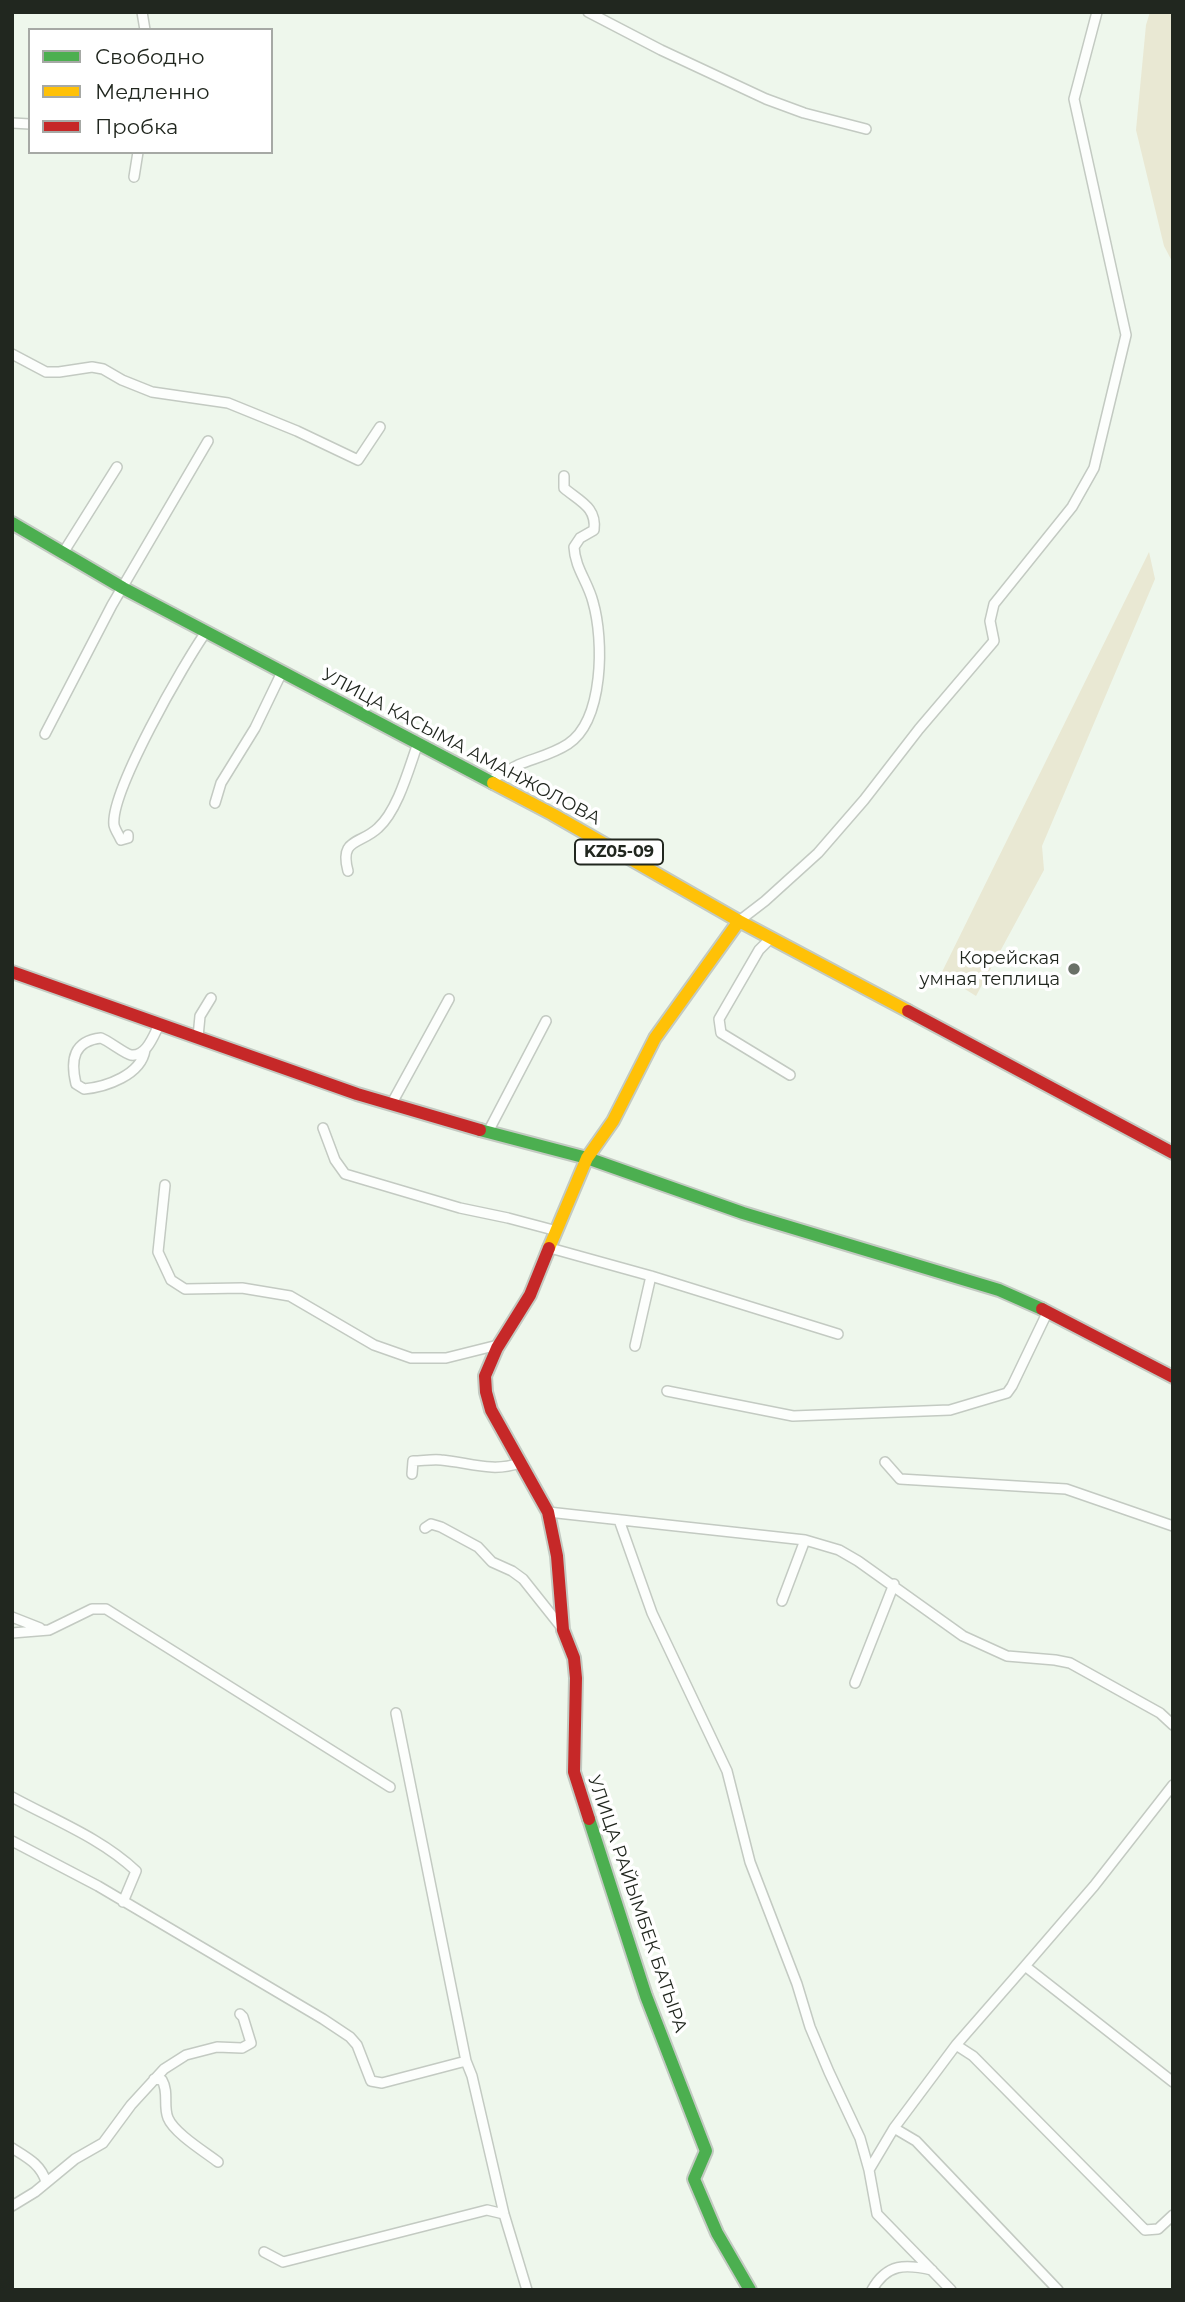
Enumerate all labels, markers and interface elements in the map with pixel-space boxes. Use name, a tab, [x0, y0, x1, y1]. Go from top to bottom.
legend	[28, 28, 273, 154]
text: Свободно	[95, 44, 205, 69]
text: Медленно	[95, 79, 210, 104]
text: Пробка	[95, 114, 178, 139]
street label: УЛИЦА КАСЫМА АМАНЖОЛОВА	[318, 664, 604, 830]
road number: KZ05-09	[575, 839, 663, 864]
place label: Корейская умная теплица	[920, 948, 1060, 990]
marker: Корейская умная теплица	[1066, 961, 1082, 977]
street label: УЛИЦА РАЙЫМБЕК БАТЫРА	[583, 1773, 691, 2035]

